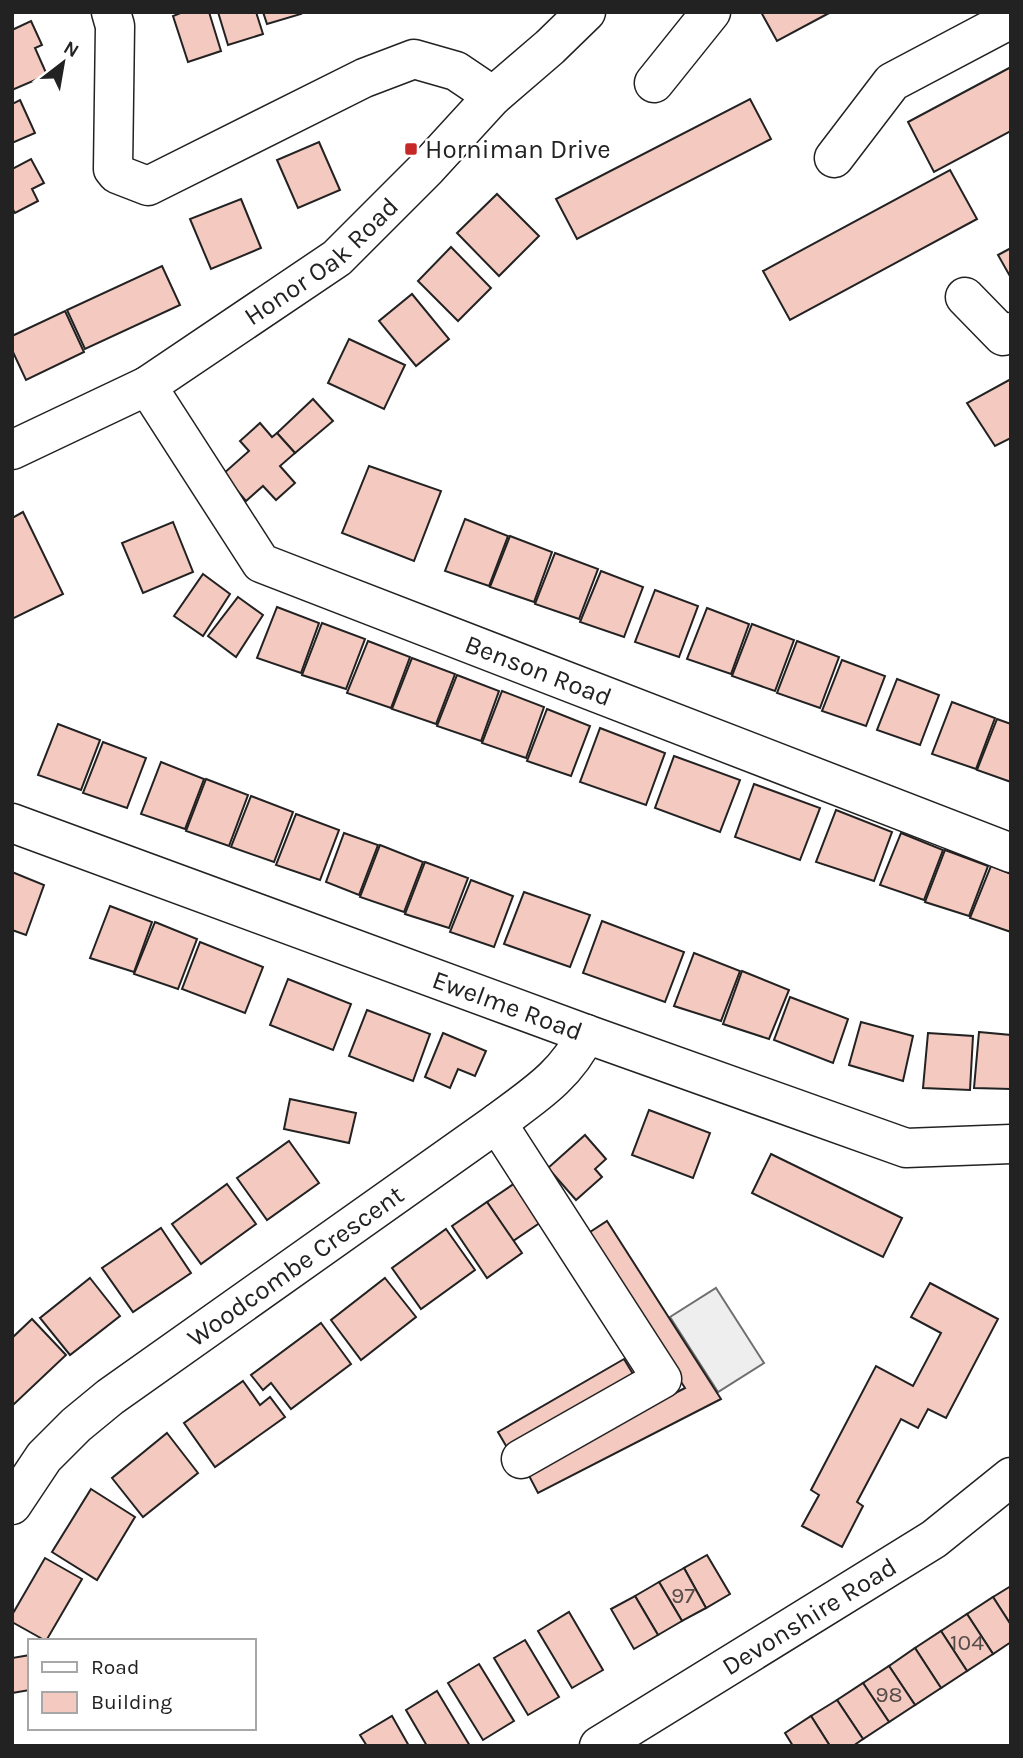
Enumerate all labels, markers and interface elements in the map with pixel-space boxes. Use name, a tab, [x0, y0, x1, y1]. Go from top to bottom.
north arrow	[28, 28, 98, 98]
text: N	[60, 36, 83, 62]
place label: Horniman Drive	[425, 134, 611, 165]
marker: Horniman Drive	[403, 141, 419, 157]
street label: Honor Oak Road	[238, 190, 405, 332]
street label: Benson Road	[461, 628, 616, 713]
street label: Ewelme Road	[428, 963, 587, 1047]
street label: Woodcombe Crescent	[181, 1179, 410, 1353]
street label: Devonshire Road	[716, 1551, 902, 1682]
house number: 97	[671, 1582, 695, 1609]
house number: 104	[950, 1629, 984, 1656]
legend	[28, 1639, 256, 1730]
text: Road	[91, 1655, 139, 1679]
house number: 98	[875, 1681, 903, 1708]
text: Building	[91, 1690, 172, 1714]

